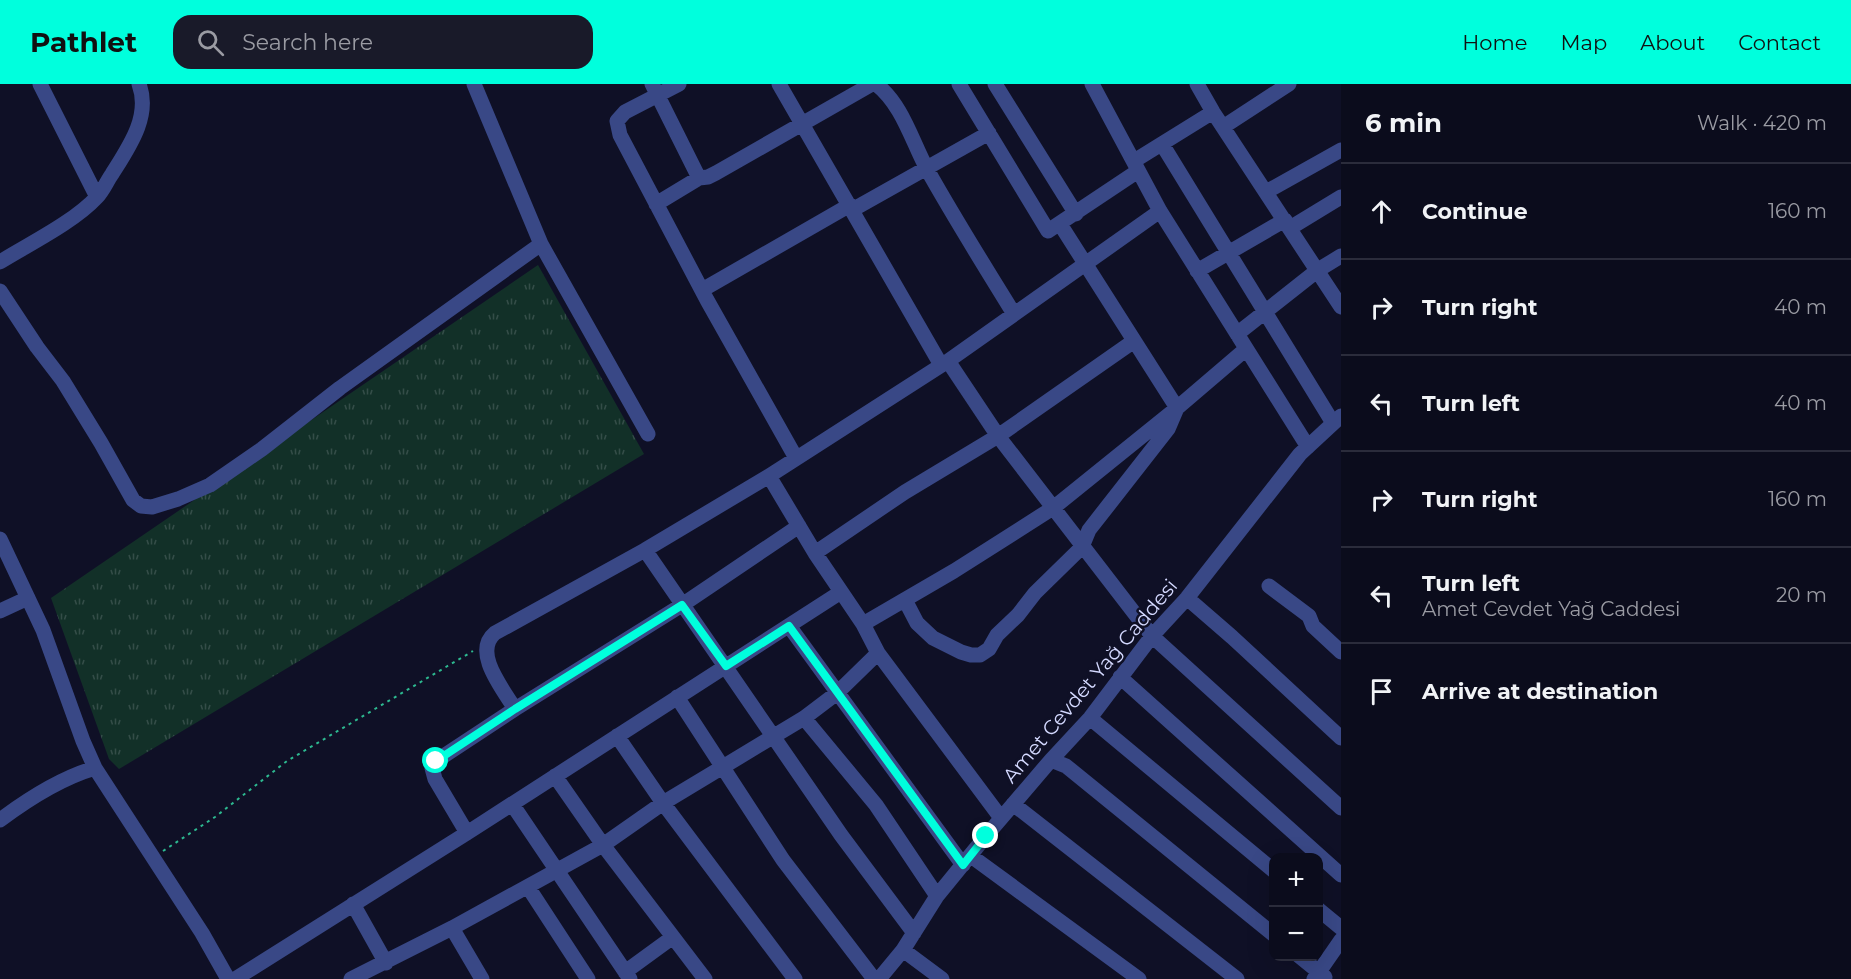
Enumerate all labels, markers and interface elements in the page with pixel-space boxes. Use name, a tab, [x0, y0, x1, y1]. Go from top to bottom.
search box	[173, 15, 593, 69]
text: Pathlet	[30, 25, 137, 59]
icon: search	[194, 26, 227, 59]
text: Search here	[242, 29, 373, 56]
text: Home	[1462, 30, 1527, 55]
text: Map	[1560, 30, 1607, 55]
text: About	[1640, 30, 1705, 55]
text: Contact	[1738, 30, 1821, 55]
text: 6 min	[1365, 107, 1442, 139]
text: Walk · 420 m	[1697, 111, 1827, 135]
icon: ahead	[1365, 195, 1398, 228]
text: Continue	[1422, 198, 1528, 225]
text: 160 m	[1768, 199, 1827, 223]
icon: right	[1365, 291, 1398, 324]
text: Turn right	[1422, 294, 1537, 321]
text: 40 m	[1774, 295, 1827, 319]
icon: left	[1365, 387, 1398, 420]
text: Turn left	[1422, 390, 1520, 417]
text: 40 m	[1774, 391, 1827, 415]
icon: right	[1365, 483, 1398, 516]
text: Turn right	[1422, 486, 1537, 513]
text: 160 m	[1768, 487, 1827, 511]
text: Turn left	[1422, 570, 1520, 597]
street label: Amet Cevdet Yağ Caddesi	[998, 574, 1182, 788]
icon: left	[1365, 579, 1398, 612]
text: 20 m	[1776, 583, 1827, 607]
text: Amet Cevdet Yağ Caddesi	[1422, 597, 1680, 621]
icon: arrive	[1365, 675, 1398, 708]
text: Arrive at destination	[1422, 678, 1658, 705]
route start	[422, 747, 448, 773]
route end	[972, 822, 998, 848]
map controls	[1269, 853, 1323, 961]
button: +	[1269, 853, 1323, 907]
button: −	[1269, 907, 1323, 961]

